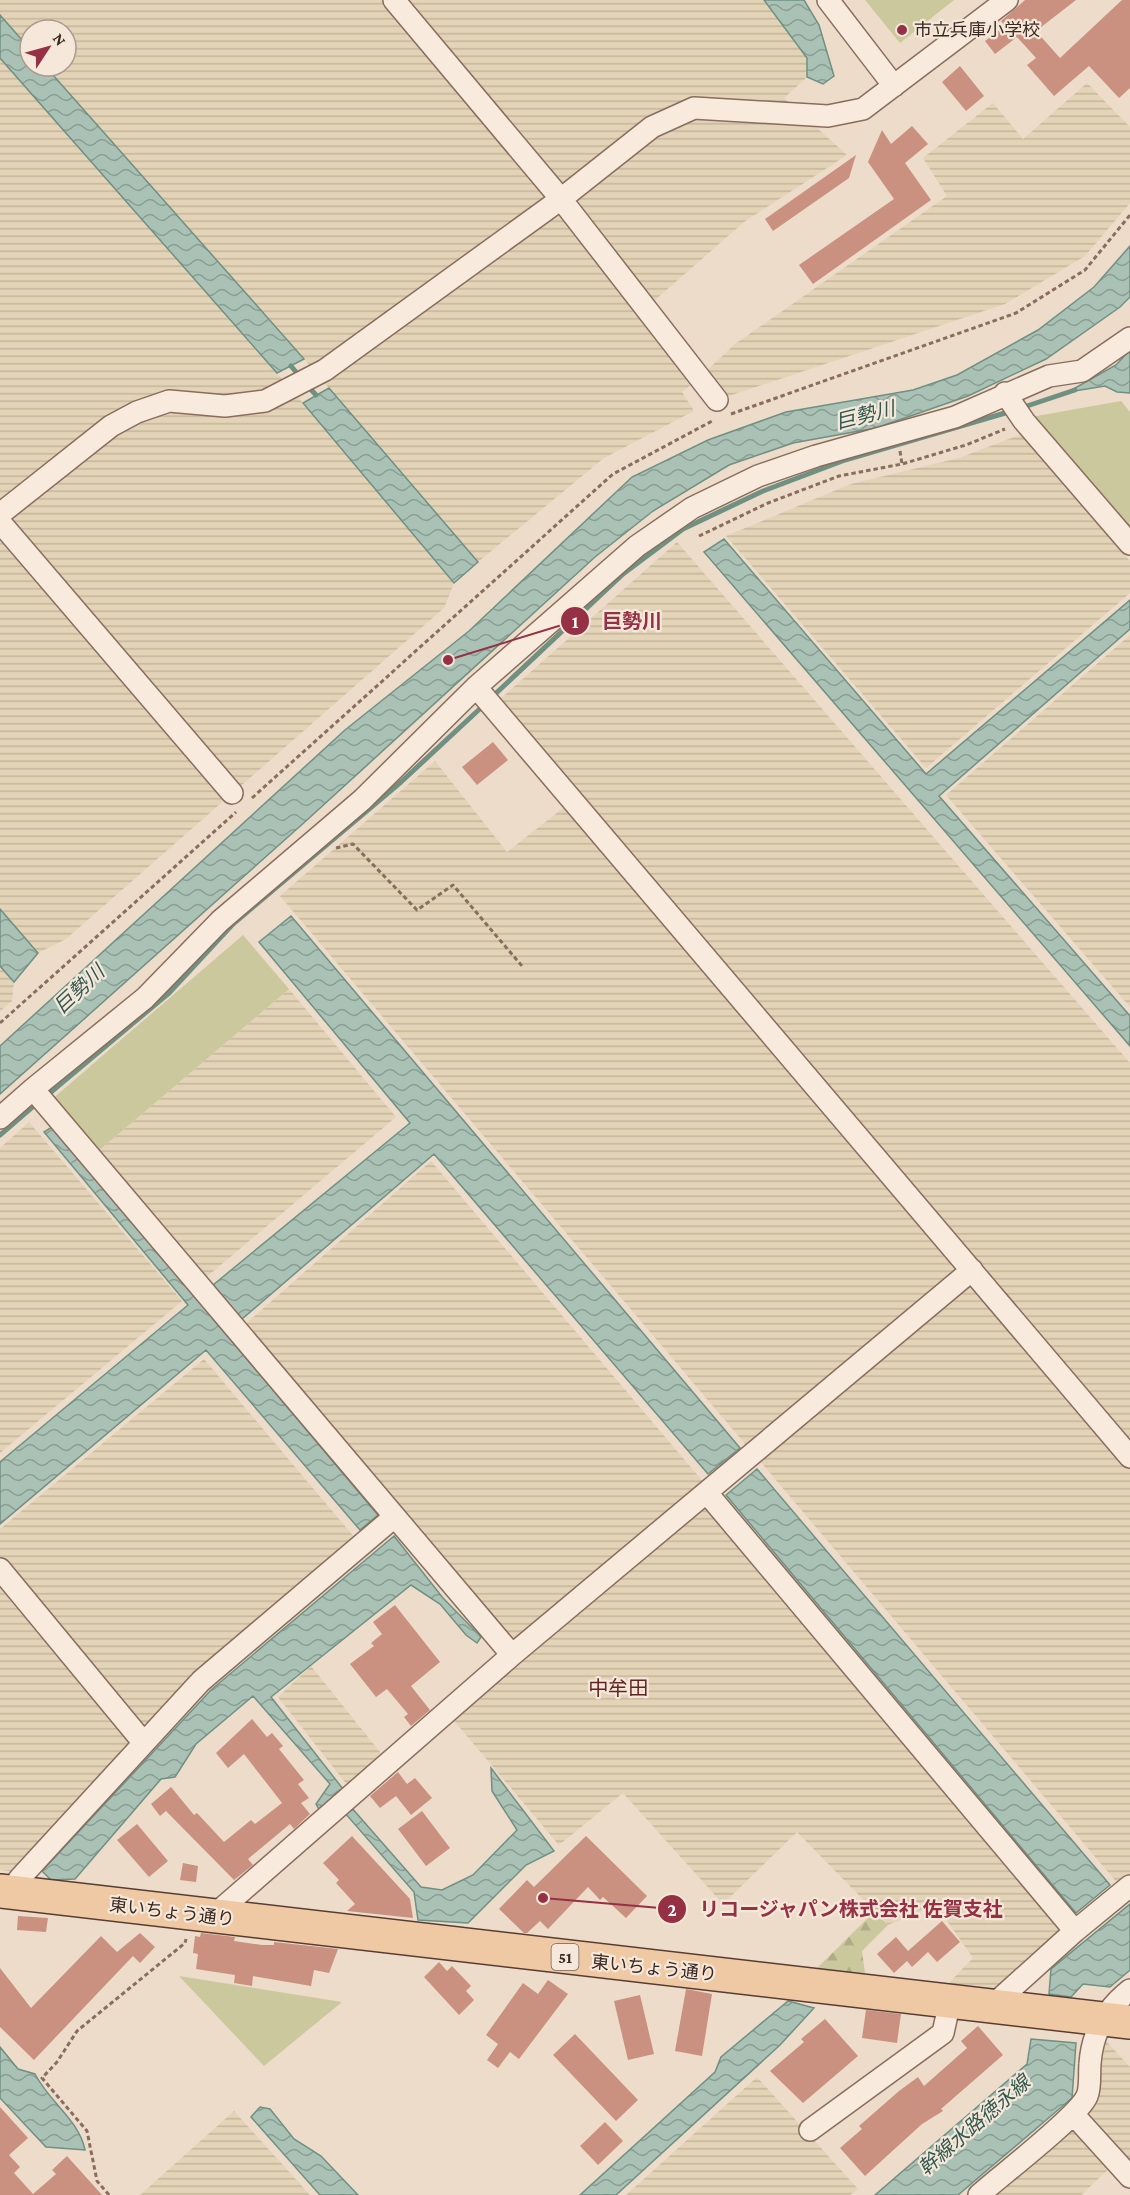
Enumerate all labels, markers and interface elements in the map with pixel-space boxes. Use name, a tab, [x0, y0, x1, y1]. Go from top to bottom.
north arrow	[18, 18, 78, 78]
place label: 市立兵庫小学校	[914, 20, 1040, 40]
marker: 市立兵庫小学校	[895, 23, 909, 37]
text: N	[50, 30, 70, 49]
water label: 巨勢川	[833, 397, 899, 433]
callout: 巨勢川	[560, 602, 674, 640]
text: 巨勢川	[602, 610, 662, 632]
text: 1	[572, 612, 579, 632]
water label: 巨勢川	[50, 959, 110, 1018]
district label: 中牟田	[588, 1677, 648, 1699]
callout: リコージャパン株式会社 佐賀支社	[657, 1890, 1015, 1928]
street label: 東いちょう通り	[108, 1894, 236, 1930]
text: リコージャパン株式会社 佐賀支社	[699, 1898, 1003, 1920]
text: 2	[667, 1900, 677, 1920]
road number: 51	[552, 1944, 578, 1970]
street label: 東いちょう通り	[590, 1951, 718, 1985]
water label: 幹線水路徳永線	[914, 2069, 1036, 2179]

